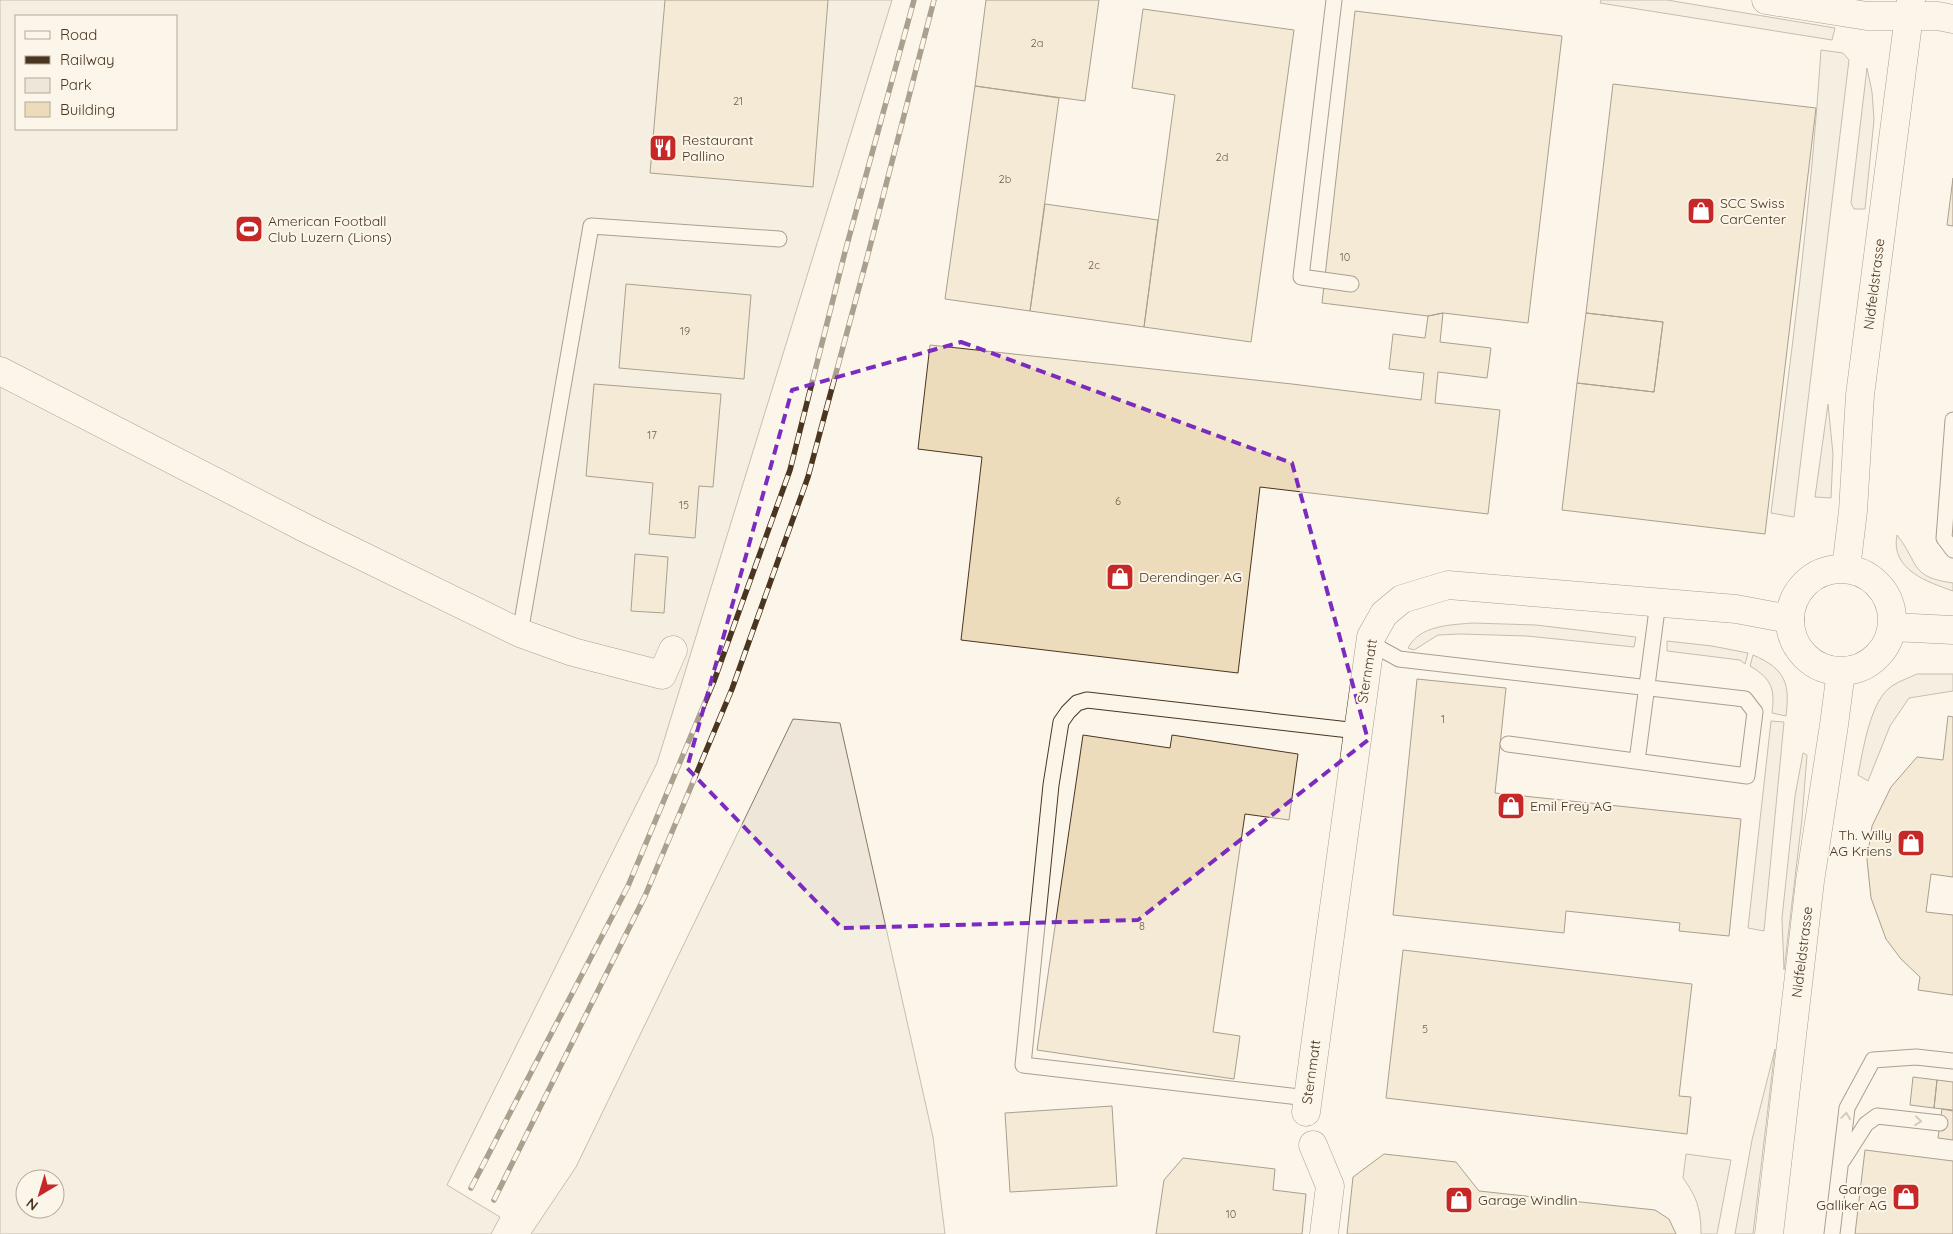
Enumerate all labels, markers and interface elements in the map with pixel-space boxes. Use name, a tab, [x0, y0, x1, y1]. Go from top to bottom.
legend	[15, 15, 178, 130]
text: Road	[60, 25, 97, 44]
house number: 2a	[1031, 36, 1043, 50]
text: Railway	[60, 50, 115, 69]
text: Park	[60, 75, 92, 94]
house number: 21	[733, 94, 743, 108]
text: Building	[60, 100, 115, 119]
place label: Restaurant Pallino	[682, 131, 754, 165]
restaurant icon: Restaurant Pallino	[648, 133, 678, 163]
house number: 2d	[1216, 150, 1228, 164]
house number: 2b	[999, 172, 1012, 186]
place label: SCC Swiss CarCenter	[1720, 194, 1787, 228]
shop icon: SCC Swiss CarCenter	[1686, 196, 1716, 226]
place label: American Football Club Luzern (Lions)	[268, 212, 392, 246]
sports icon: American Football Club Luzern (Lions)	[234, 214, 264, 244]
street label: Nidfeldstrasse	[1859, 237, 1889, 331]
house number: 10	[1340, 250, 1350, 264]
house number: 2c	[1088, 258, 1100, 272]
house number: 19	[680, 324, 690, 338]
house number: 17	[647, 428, 657, 442]
house number: 6	[1115, 494, 1121, 508]
house number: 15	[679, 498, 689, 512]
shop icon: Derendinger AG	[1105, 562, 1135, 592]
place label: Derendinger AG	[1139, 568, 1242, 586]
street label: Sternmatt	[1353, 637, 1381, 704]
house number: 1	[1441, 712, 1445, 726]
shop icon: Emil Frey AG	[1496, 791, 1526, 821]
place label: Emil Frey AG	[1530, 797, 1612, 815]
place label: Th. Willy AG Kriens	[1829, 826, 1892, 860]
shop icon: Th. Willy AG Kriens	[1896, 828, 1926, 858]
street label: Nidfeldstrasse	[1787, 905, 1817, 999]
house number: 8	[1139, 919, 1145, 933]
house number: 5	[1422, 1022, 1428, 1036]
street label: Sternmatt	[1298, 1038, 1324, 1105]
one-way arrow	[1840, 1112, 1851, 1120]
one-way arrow	[1914, 1115, 1922, 1126]
north arrow	[15, 1169, 65, 1219]
place label: Garage Galliker AG	[1816, 1180, 1887, 1214]
shop icon: Garage Galliker AG	[1891, 1182, 1921, 1212]
shop icon: Garage Windlin	[1444, 1185, 1474, 1215]
place label: Garage Windlin	[1478, 1191, 1578, 1209]
text: N	[22, 1194, 42, 1215]
house number: 10	[1226, 1207, 1236, 1221]

